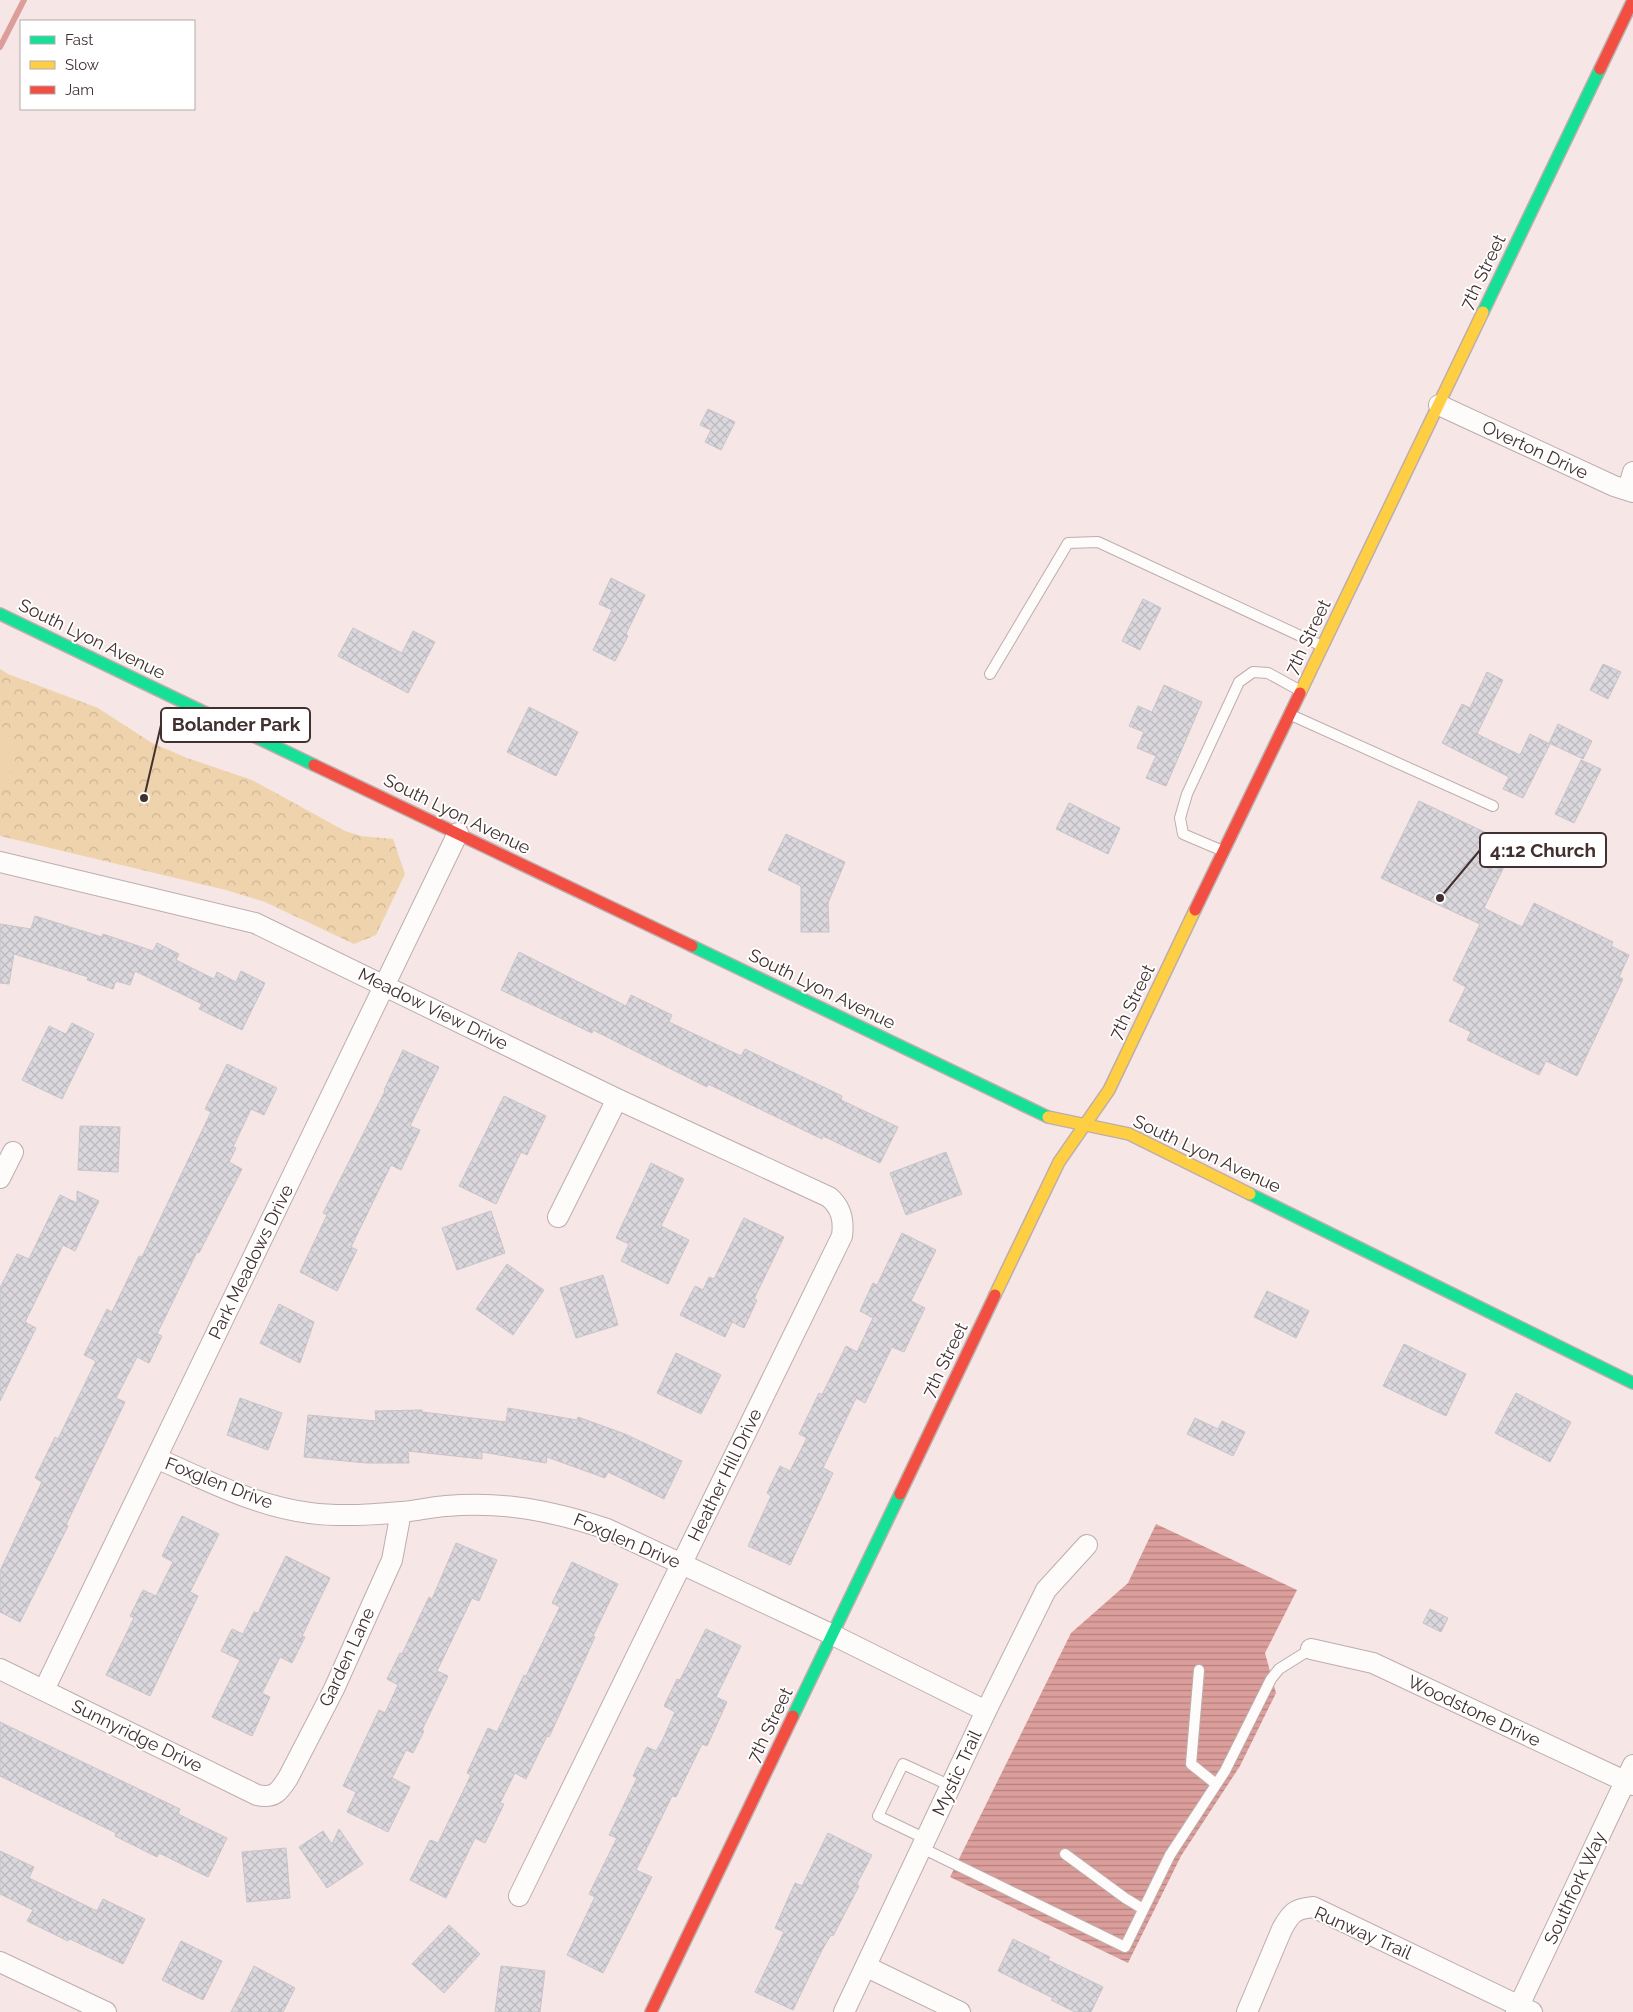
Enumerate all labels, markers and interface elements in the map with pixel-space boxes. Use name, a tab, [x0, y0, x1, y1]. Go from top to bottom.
legend	[20, 20, 195, 110]
text: Fast	[65, 31, 93, 49]
text: Slow	[65, 56, 99, 74]
text: Jam	[65, 81, 94, 99]
street label: 7th Street	[1455, 231, 1510, 313]
street label: Overton Drive	[1479, 416, 1592, 483]
street label: South Lyon Avenue	[16, 594, 169, 683]
street label: 7th Street	[1280, 596, 1335, 678]
callout: Bolander Park	[161, 708, 310, 742]
text: Bolander Park	[172, 713, 301, 735]
street label: South Lyon Avenue	[381, 769, 534, 858]
callout: 4:12 Church	[1480, 833, 1606, 867]
text: 4:12 Church	[1490, 839, 1596, 861]
street label: South Lyon Avenue	[746, 944, 899, 1033]
street label: 7th Street	[1104, 961, 1159, 1043]
street label: Meadow View Drive	[355, 963, 512, 1054]
street label: South Lyon Avenue	[1130, 1110, 1285, 1197]
street label: Park Meadows Drive	[204, 1181, 297, 1343]
street label: 7th Street	[917, 1319, 972, 1401]
street label: Heather Hill Drive	[683, 1405, 766, 1545]
street label: Foxglen Drive	[162, 1452, 276, 1513]
street label: Foxglen Drive	[571, 1509, 684, 1573]
street label: Garden Lane	[314, 1603, 379, 1710]
street label: Woodstone Drive	[1404, 1671, 1544, 1751]
street label: 7th Street	[742, 1684, 797, 1766]
street label: Sunnyridge Drive	[68, 1695, 206, 1776]
street label: Mystic Trail	[928, 1726, 986, 1819]
street label: Southfork Way	[1539, 1828, 1610, 1948]
street label: Runway Trail	[1311, 1902, 1415, 1963]

